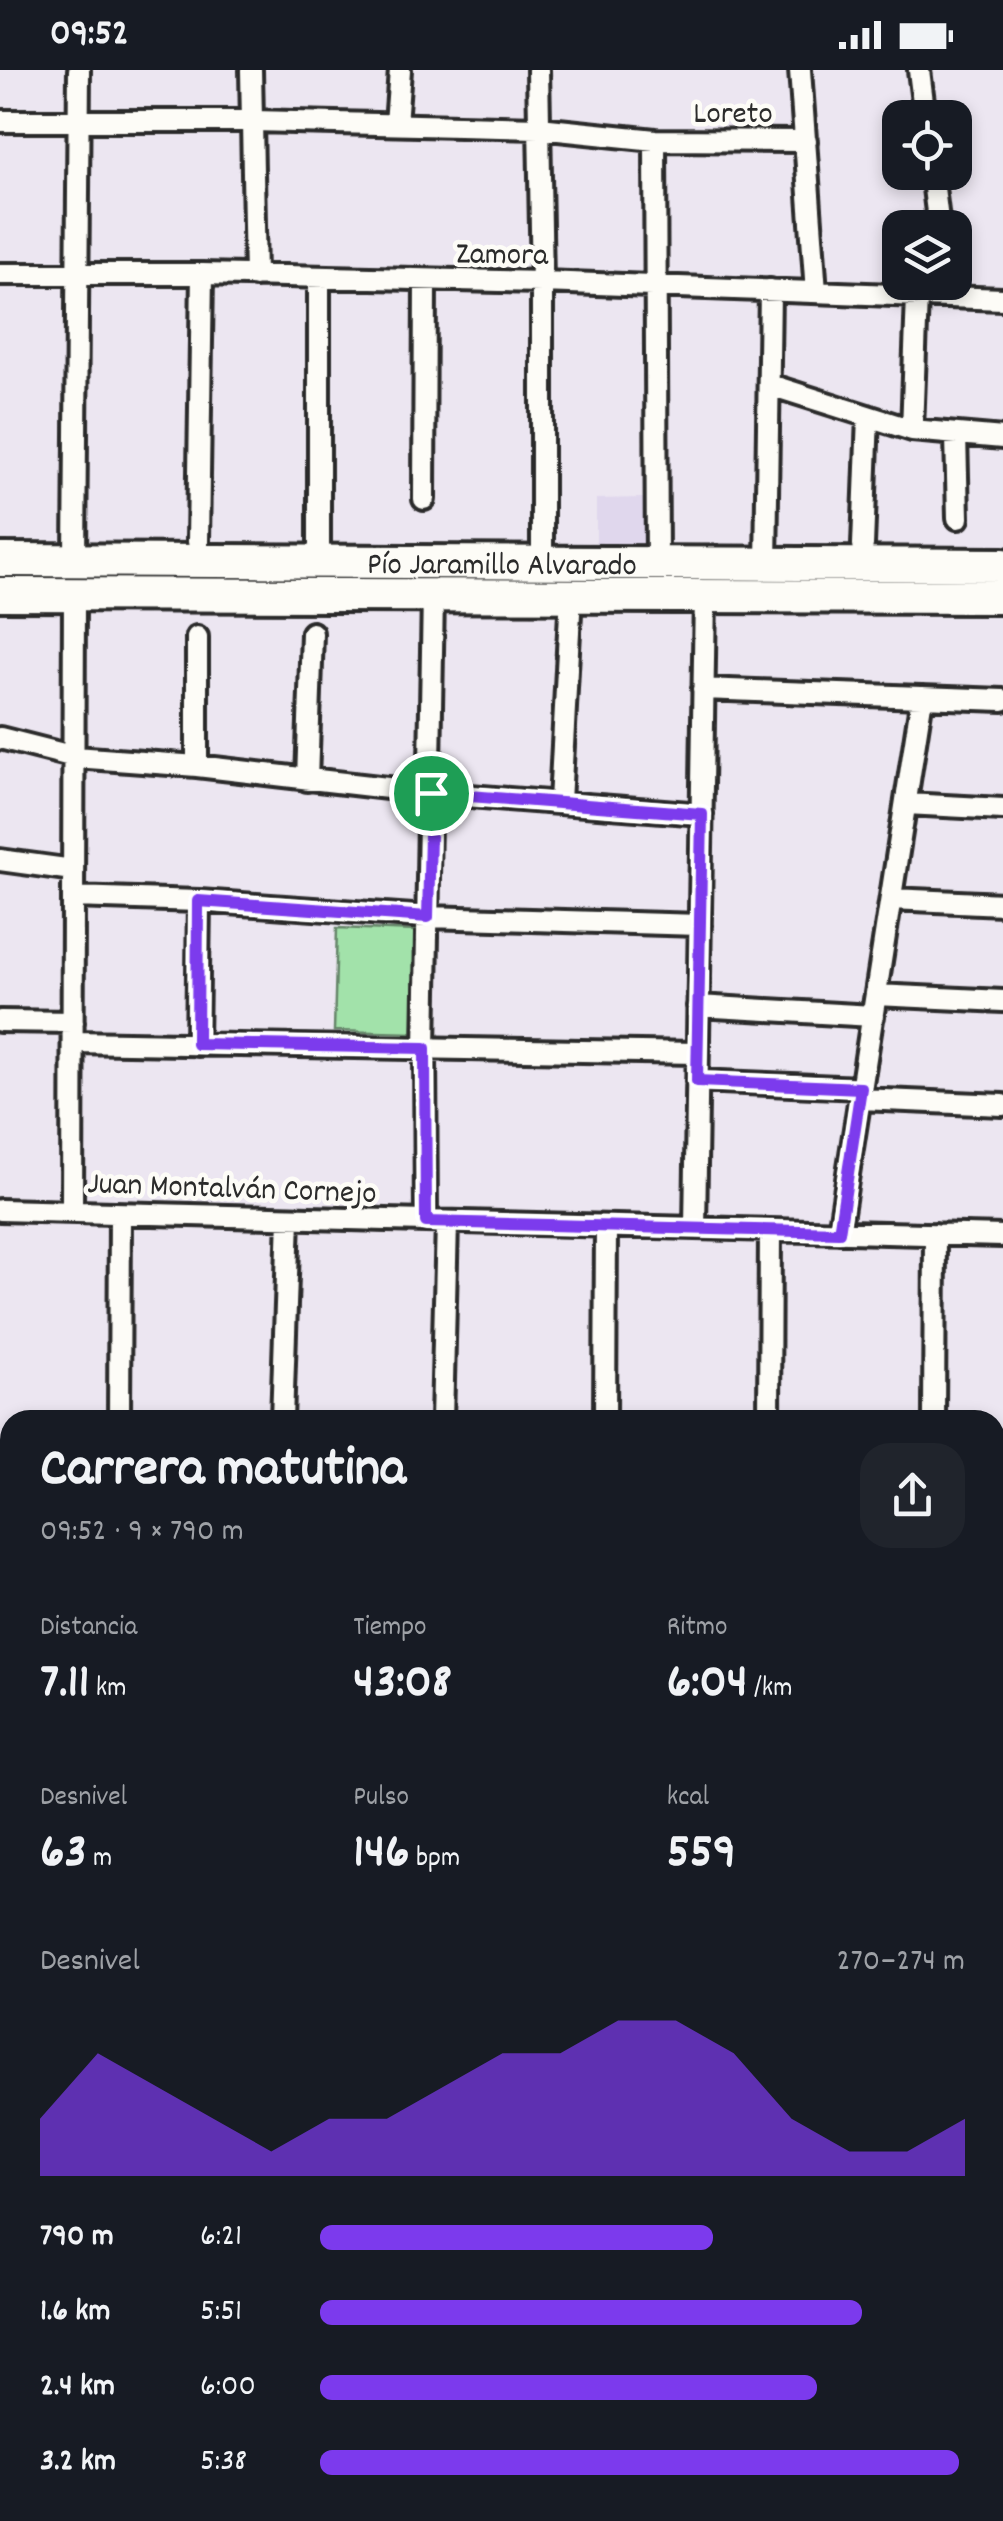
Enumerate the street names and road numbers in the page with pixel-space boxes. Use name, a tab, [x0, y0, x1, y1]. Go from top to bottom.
street label: Loreto	[693, 93, 773, 139]
street label: Zamora	[455, 233, 549, 281]
street label: Pío Jaramillo Alvarado	[367, 544, 637, 591]
street label: Juan Montalván Cornejo	[86, 1163, 377, 1219]

